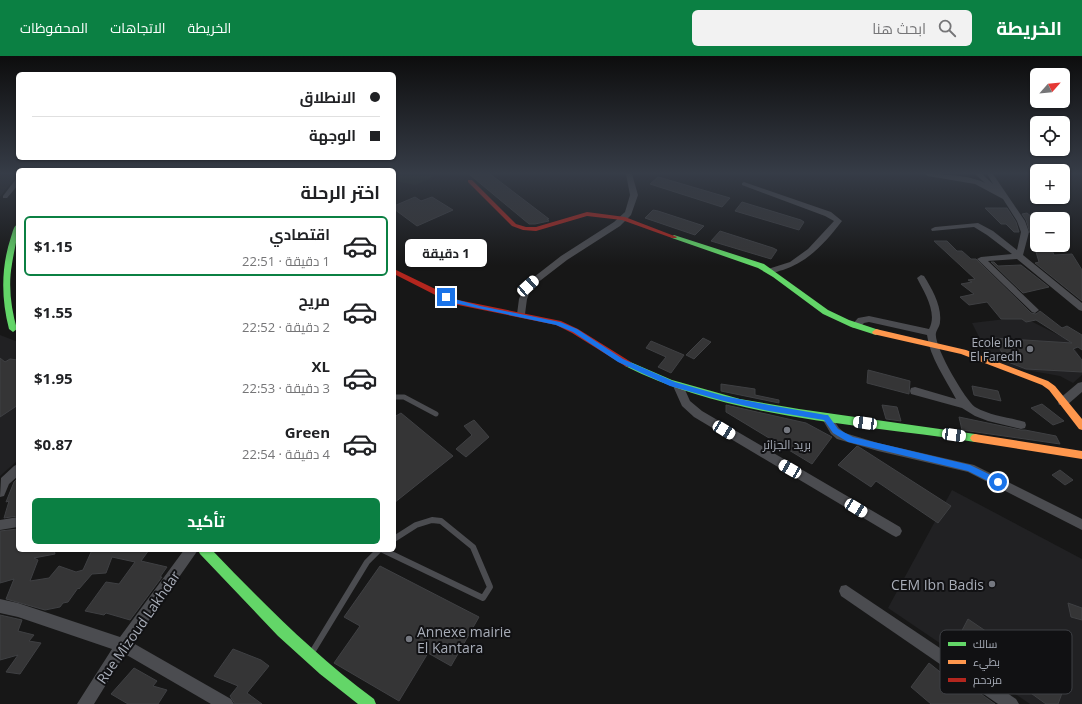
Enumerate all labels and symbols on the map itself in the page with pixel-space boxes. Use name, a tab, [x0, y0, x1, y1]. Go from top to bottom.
north arrow	[1030, 68, 1070, 108]
callout: 1 دقيقة	[405, 239, 487, 267]
car	[515, 274, 541, 298]
route end	[437, 288, 455, 306]
place label: Ecole Ibn El Faredh	[970, 334, 1022, 365]
marker: Ecole Ibn El Faredh	[1025, 344, 1035, 354]
car	[852, 415, 878, 431]
car	[711, 419, 737, 441]
marker: بريد الجزائر	[782, 425, 792, 435]
car	[941, 427, 967, 443]
place label: بريد الجزائر	[762, 436, 811, 453]
car	[777, 458, 803, 480]
route start	[989, 473, 1007, 491]
car	[843, 497, 869, 519]
street label: Rue Mizoud Lakhdar	[92, 567, 184, 687]
place label: CEM Ibn Badis	[891, 575, 984, 594]
marker: CEM Ibn Badis	[987, 579, 997, 589]
place label: Annexe mairie El Kantara	[417, 622, 511, 657]
legend	[940, 630, 1072, 694]
marker: Annexe mairie El Kantara	[404, 634, 414, 644]
text: سالك	[973, 636, 997, 651]
text: بطيء	[973, 654, 1000, 671]
text: مزدحم	[973, 672, 1002, 688]

